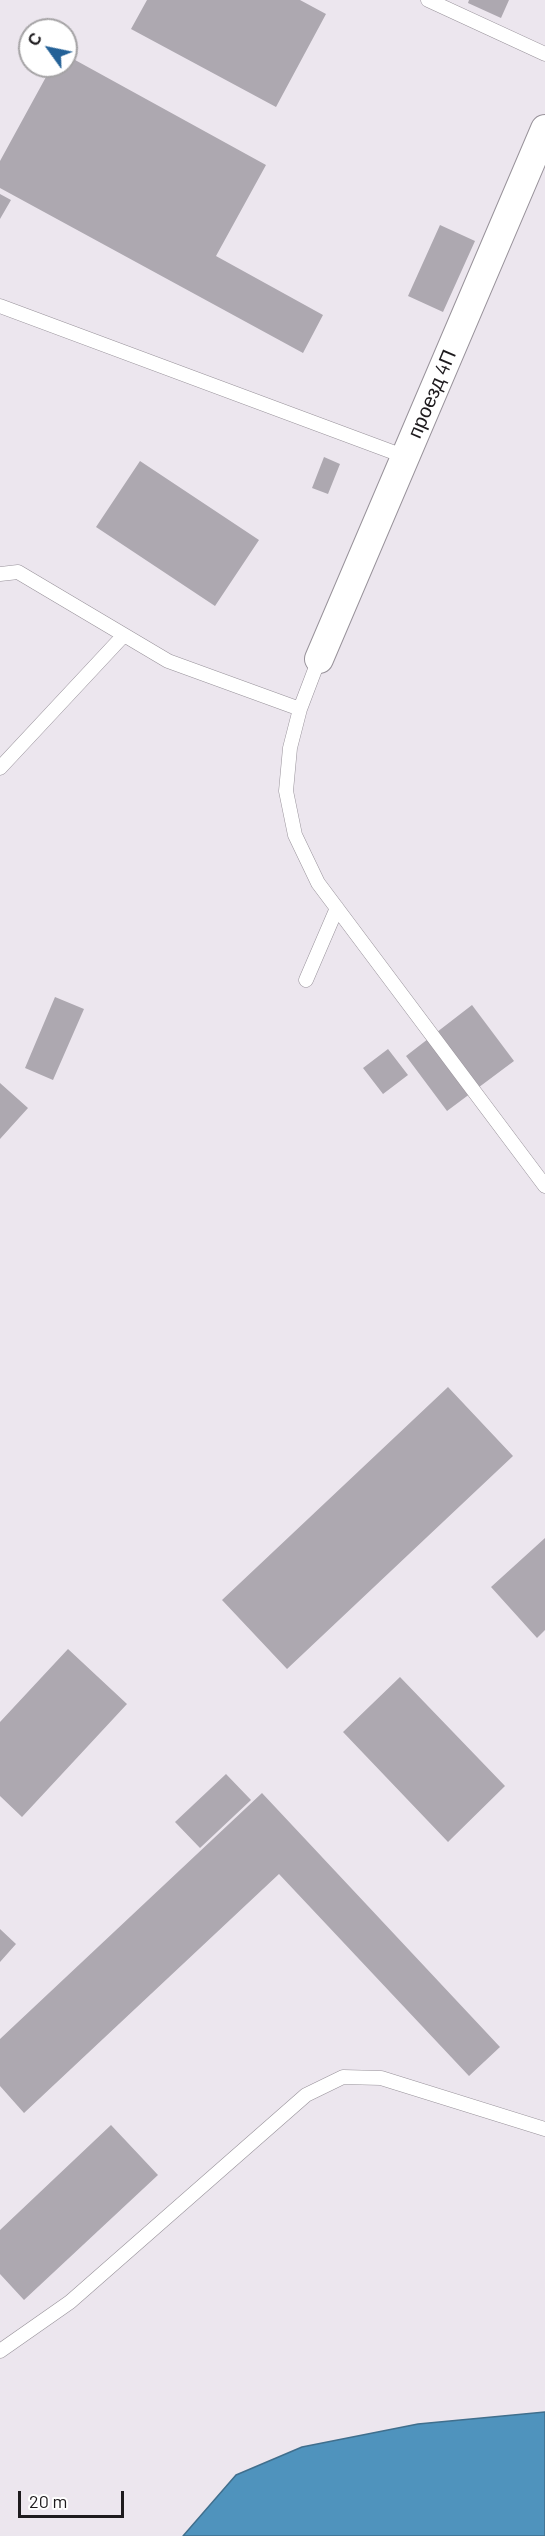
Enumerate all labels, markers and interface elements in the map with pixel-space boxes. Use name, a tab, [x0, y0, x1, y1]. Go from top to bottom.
north arrow	[18, 18, 78, 78]
text: С	[23, 29, 45, 49]
street label: проезд 4П	[403, 346, 461, 442]
scale bar	[21, 2479, 128, 2517]
text: 20 m	[29, 2490, 67, 2512]

